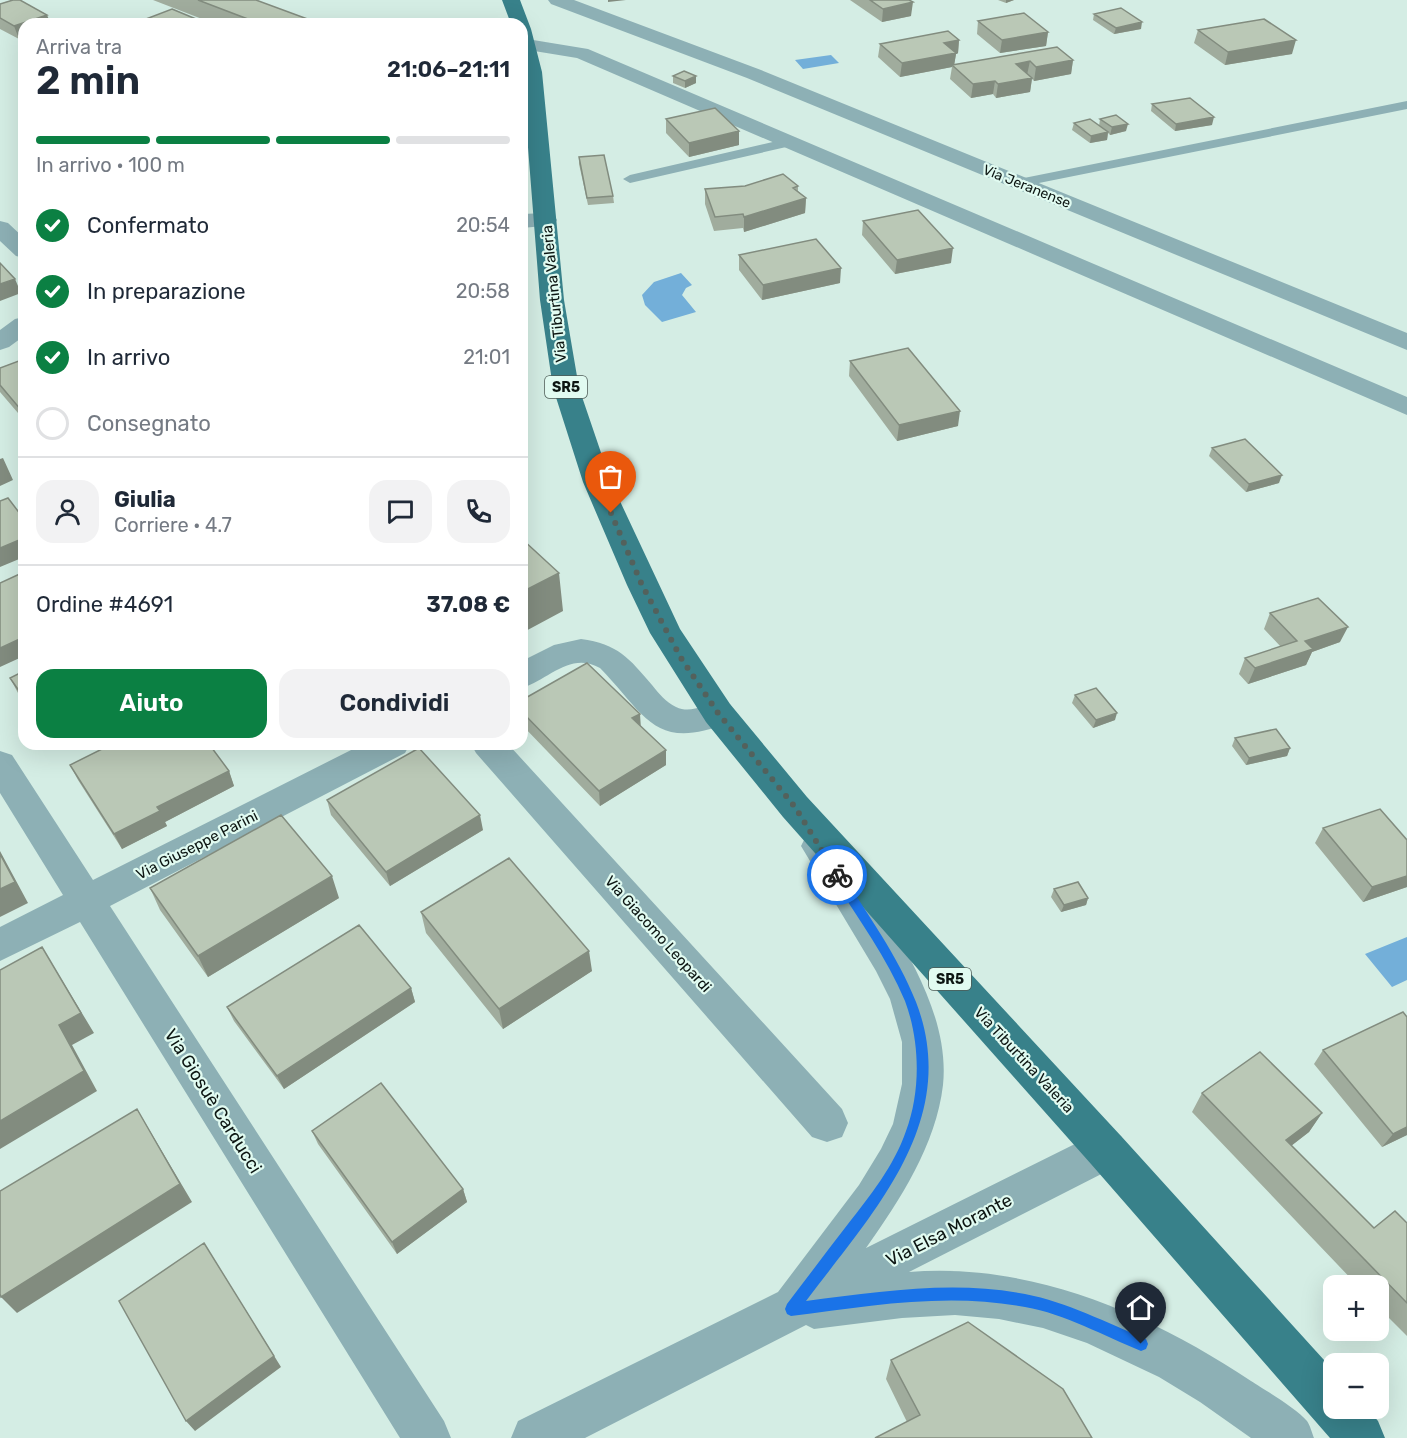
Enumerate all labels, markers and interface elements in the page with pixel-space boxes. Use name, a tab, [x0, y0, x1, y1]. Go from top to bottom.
text: Arriva tra	[36, 35, 122, 59]
text: 21:06–21:11	[387, 56, 510, 83]
text: 2 min	[36, 58, 140, 104]
text: In arrivo · 100 m	[36, 153, 185, 177]
street label: Via Jeranense	[980, 161, 1073, 212]
icon: check	[36, 209, 69, 242]
text: Confermato	[87, 212, 209, 239]
text: 20:54	[456, 213, 510, 237]
street label: Via Tiburtina Valeria	[538, 224, 570, 364]
icon: check	[36, 275, 69, 308]
text: In preparazione	[87, 278, 246, 305]
text: 20:58	[456, 279, 510, 303]
icon: check	[36, 341, 69, 374]
text: In arrivo	[87, 344, 170, 371]
text: 21:01	[463, 345, 510, 369]
road number: SR5	[545, 376, 587, 398]
text: Consegnato	[87, 410, 211, 437]
pin	[585, 451, 636, 513]
icon: bag	[594, 460, 627, 493]
button: person	[36, 480, 99, 543]
button: chat	[369, 480, 432, 543]
button: phone	[447, 480, 510, 543]
text: Giulia	[114, 486, 176, 513]
text: Corriere · 4.7	[114, 513, 232, 537]
text: Ordine #4691	[36, 591, 173, 618]
text: 37.08 €	[426, 591, 510, 618]
button: Aiuto	[36, 669, 267, 738]
button: Condividi	[279, 669, 510, 738]
street label: Via Giuseppe Parini	[133, 807, 261, 883]
courier	[807, 845, 867, 905]
icon: bike	[821, 859, 854, 892]
street label: Via Giacomo Leopardi	[601, 872, 715, 996]
road number: SR5	[929, 968, 971, 990]
street label: Via Tiburtina Valeria	[970, 1003, 1078, 1117]
street label: Via Giosuè Carducci	[160, 1025, 266, 1177]
street label: Via Elsa Morante	[882, 1189, 1016, 1271]
map controls	[1323, 1275, 1389, 1419]
button: +	[1323, 1275, 1389, 1341]
pin	[1115, 1282, 1166, 1344]
icon: home	[1124, 1291, 1157, 1324]
button: −	[1323, 1353, 1389, 1419]

